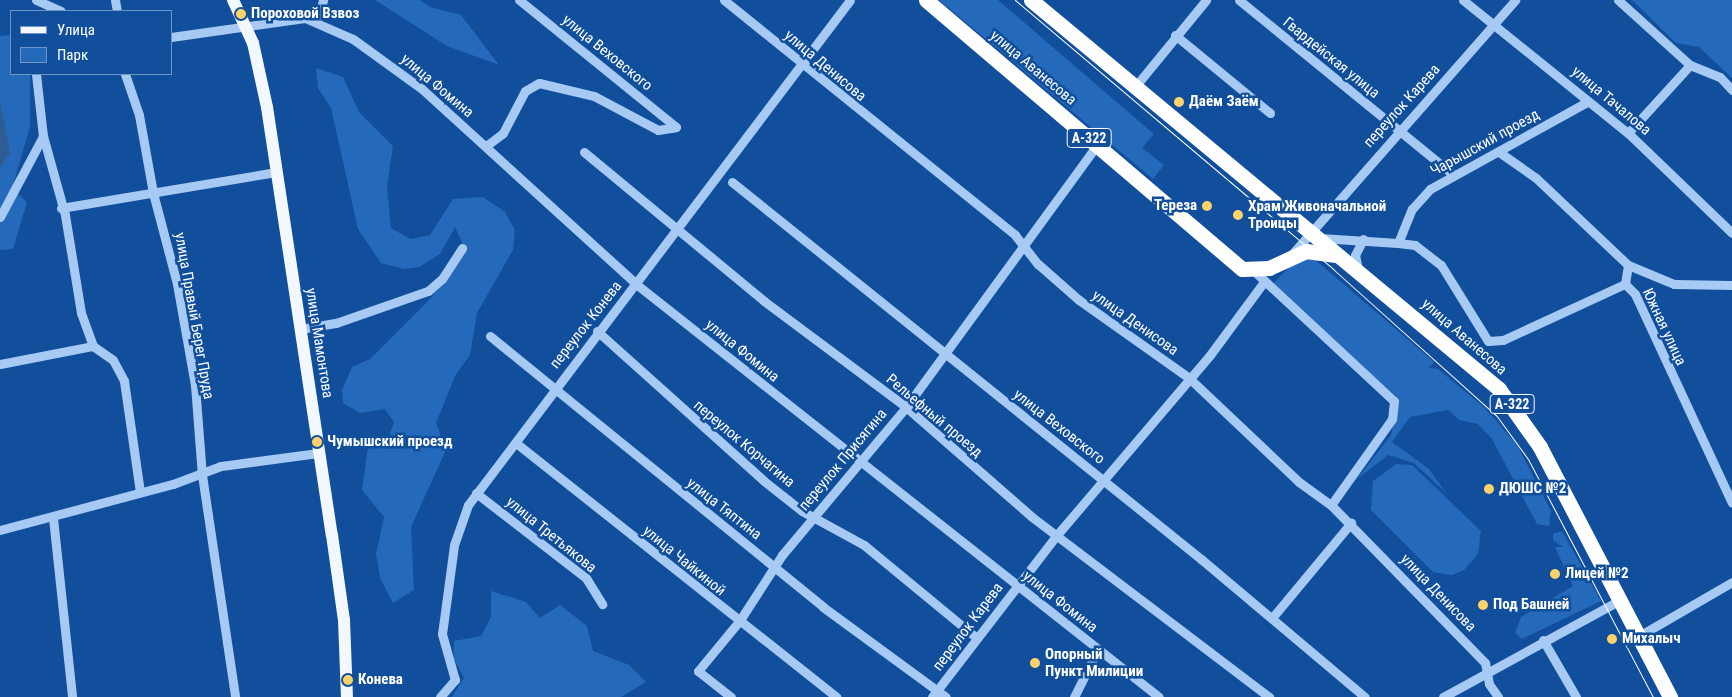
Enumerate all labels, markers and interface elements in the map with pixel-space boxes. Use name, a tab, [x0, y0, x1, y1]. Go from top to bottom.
place label: Пороховой Взвоз	[251, 5, 359, 23]
marker: Пороховой Взвоз	[235, 8, 247, 20]
legend	[10, 10, 172, 75]
street label: улица Веховского	[558, 11, 656, 95]
street label: Гвардейская улица	[1279, 14, 1383, 102]
text: Улица	[57, 21, 95, 39]
street label: улица Денисова	[780, 27, 870, 105]
street label: улица Аванесова	[986, 27, 1080, 109]
text: Парк	[57, 46, 88, 64]
street label: улица Фомина	[397, 50, 477, 122]
street label: переулок Карева	[1360, 61, 1444, 151]
street label: улица Тачалова	[1568, 63, 1654, 139]
place label: Даём Заём	[1189, 93, 1259, 111]
marker: Даём Заём	[1173, 96, 1185, 108]
street label: Чарышский проезд	[1427, 106, 1543, 180]
road number: А-322	[1066, 126, 1112, 150]
place label: Тереза	[1154, 197, 1197, 215]
place label: Храм Живоначальной Троицы	[1248, 197, 1386, 232]
marker: Тереза	[1201, 200, 1213, 212]
marker: Храм Живоначальной Троицы	[1232, 209, 1244, 221]
street label: улица Правый Берег Пруда	[170, 231, 218, 401]
street label: переулок Конева	[546, 278, 626, 372]
street label: Южная улица	[1638, 285, 1690, 369]
street label: улица Мамонтова	[301, 287, 337, 399]
street label: улица Денисова	[1088, 287, 1182, 359]
street label: улица Аванесова	[1418, 295, 1510, 379]
street label: улица Фомина	[702, 316, 782, 386]
street label: Рельефный проезд	[882, 371, 986, 461]
street label: улица Веховского	[1010, 386, 1108, 468]
road number: А-322	[1490, 392, 1534, 416]
street label: переулок Корчагина	[690, 397, 798, 491]
street label: переулок Присягина	[795, 405, 891, 515]
place label: Чумышский проезд	[327, 433, 452, 451]
marker: Чумышский проезд	[311, 436, 323, 448]
street label: улица Тяптина	[683, 474, 765, 544]
place label: ДЮШС №2	[1499, 480, 1566, 498]
marker: ДЮШС №2	[1483, 483, 1495, 495]
street label: улица Третьякова	[502, 493, 600, 577]
street label: улица Чайкиной	[639, 522, 729, 600]
street label: улица Денисова	[1396, 550, 1480, 636]
place label: Лицей №2	[1565, 565, 1629, 583]
street label: улица Фомина	[1019, 567, 1101, 637]
marker: Лицей №2	[1549, 568, 1561, 580]
street label: переулок Карева	[929, 579, 1007, 675]
place label: Под Башней	[1493, 596, 1569, 614]
marker: Под Башней	[1477, 599, 1489, 611]
place label: Михалыч	[1622, 630, 1681, 648]
marker: Михалыч	[1606, 633, 1618, 645]
place label: Опорный Пункт Милиции	[1045, 645, 1143, 680]
marker: Опорный Пункт Милиции	[1029, 657, 1041, 669]
place label: Конева	[358, 671, 403, 689]
marker: Конева	[342, 674, 354, 686]

